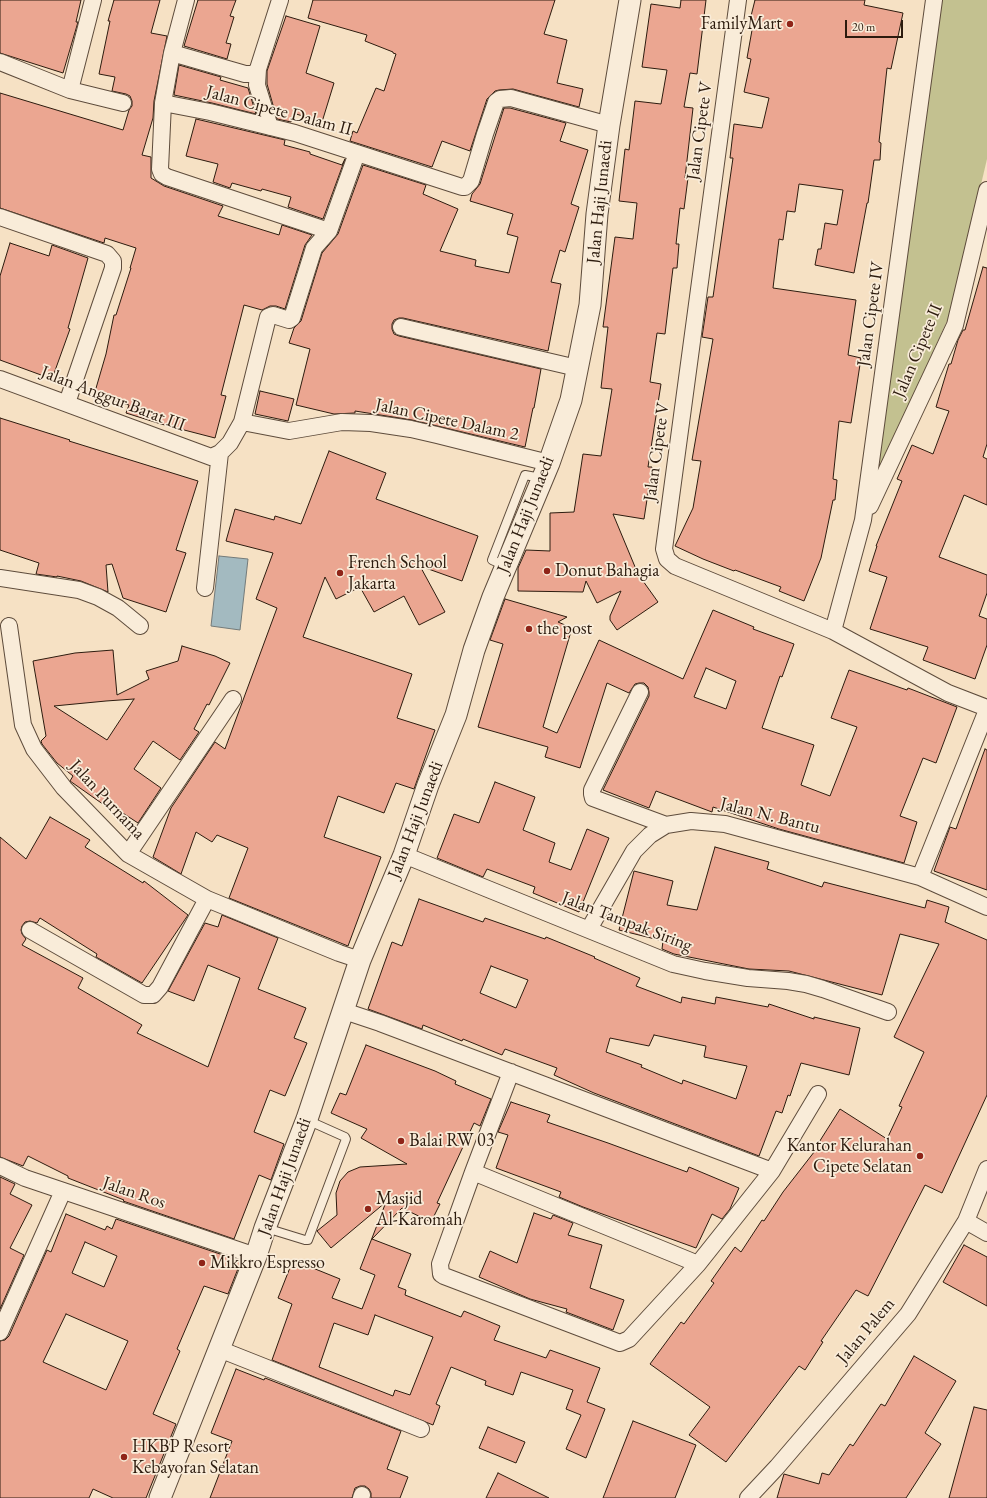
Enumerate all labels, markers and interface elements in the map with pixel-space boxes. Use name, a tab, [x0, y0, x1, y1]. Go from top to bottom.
scale bar	[847, 12, 905, 38]
place label: FamilyMart	[701, 13, 782, 35]
marker: FamilyMart	[785, 19, 795, 29]
text: 20 m	[852, 19, 875, 35]
street label: Jalan Cipete V	[682, 80, 718, 182]
street label: Jalan Cipete Dalam II	[204, 81, 354, 141]
street label: Jalan Haji Junaedi	[583, 139, 617, 265]
street label: Jalan Cipete IV	[853, 260, 889, 368]
street label: Jalan Cipete II	[889, 301, 947, 401]
street label: Jalan Anggur Barat III	[38, 361, 188, 437]
street label: Jalan Cipete Dalam 2	[373, 394, 521, 446]
street label: Jalan Cipete V	[639, 401, 675, 503]
street label: Jalan Haji Junaedi	[493, 453, 559, 577]
place label: French School Jakarta	[348, 552, 447, 594]
place label: Donut Bahagia	[555, 560, 659, 582]
marker: Donut Bahagia	[542, 566, 552, 576]
marker: French School Jakarta	[335, 568, 345, 578]
place label: the post	[537, 618, 592, 640]
marker: the post	[524, 624, 534, 634]
street label: Jalan Purnama	[65, 756, 149, 844]
street label: Jalan Haji Junaedi	[384, 758, 448, 882]
street label: Jalan N. Bantu	[718, 793, 822, 839]
street label: Jalan Tampak Siring	[559, 887, 695, 957]
street label: Jalan Haji Junaedi	[254, 1115, 316, 1239]
place label: Balai RW 03	[409, 1130, 494, 1152]
place label: Kantor Kelurahan Cipete Selatan	[787, 1135, 912, 1178]
marker: Balai RW 03	[396, 1136, 406, 1146]
marker: Kantor Kelurahan Cipete Selatan	[915, 1151, 925, 1161]
street label: Jalan Ros	[100, 1172, 168, 1214]
place label: Masjid Al-Karomah	[376, 1188, 463, 1230]
marker: Masjid Al-Karomah	[363, 1204, 373, 1214]
place label: Mikkro Espresso	[210, 1252, 325, 1274]
marker: Mikkro Espresso	[197, 1258, 207, 1268]
street label: Jalan Palem	[832, 1294, 900, 1368]
place label: HKBP Resort Kebayoran Selatan	[132, 1436, 259, 1478]
marker: HKBP Resort Kebayoran Selatan	[119, 1452, 129, 1462]

